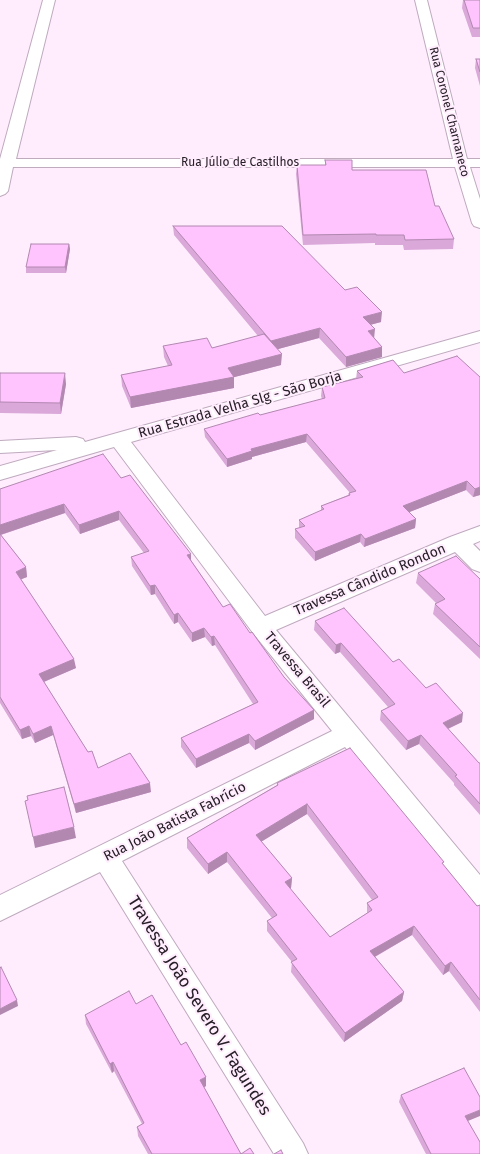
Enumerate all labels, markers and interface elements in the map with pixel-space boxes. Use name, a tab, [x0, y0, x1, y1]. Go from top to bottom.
street label: Rua Coronel Charnaneco	[426, 46, 472, 178]
street label: Rua Júlio de Castilhos	[181, 156, 299, 170]
street label: Rua Estrada Velha Slg - São Borja	[136, 368, 344, 442]
street label: Travessa Cândido Rondon	[292, 540, 448, 620]
street label: Travessa Brasil	[261, 629, 333, 711]
street label: Rua João Batista Fabrício	[101, 779, 249, 865]
street label: Travessa João Severo V. Fagundes	[123, 893, 275, 1119]

